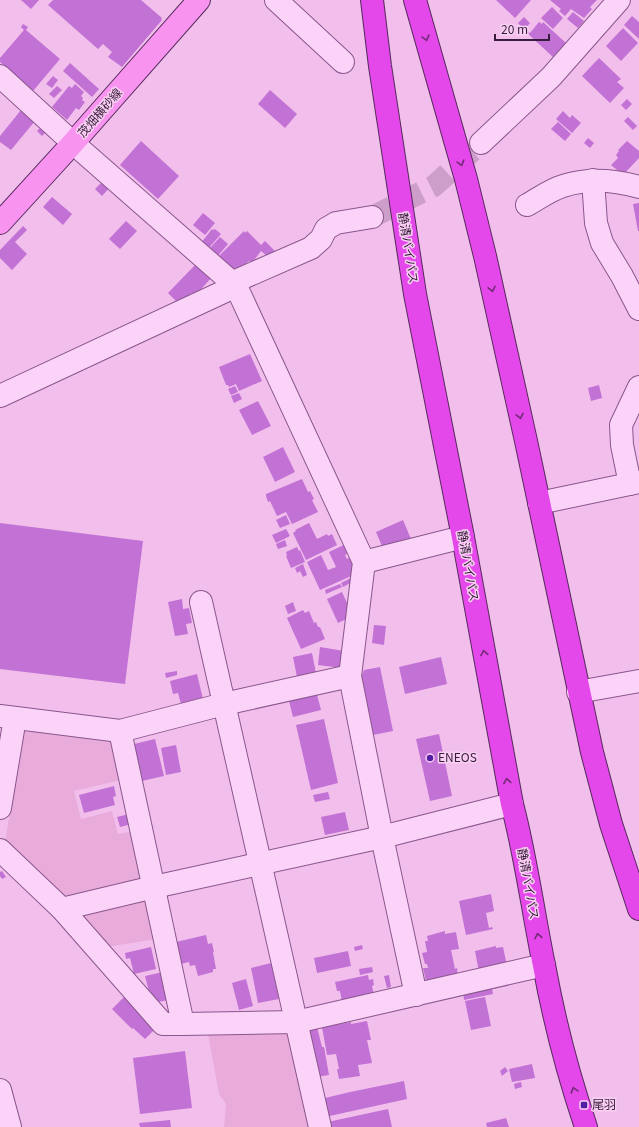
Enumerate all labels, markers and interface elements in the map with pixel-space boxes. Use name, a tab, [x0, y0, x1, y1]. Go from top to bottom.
scale bar	[495, 16, 549, 42]
text: 20 m	[501, 20, 528, 37]
one-way arrow	[421, 34, 430, 41]
street label: 茂畑横砂線	[73, 84, 125, 140]
one-way arrow	[456, 159, 465, 166]
street label: 静清バイパス	[395, 211, 423, 285]
one-way arrow	[488, 286, 496, 292]
one-way arrow	[516, 413, 524, 419]
street label: 静清バイパス	[455, 529, 484, 603]
one-way arrow	[481, 650, 489, 657]
place label: ENEOS	[438, 748, 477, 765]
marker: ENEOS	[425, 753, 435, 763]
one-way arrow	[504, 778, 512, 784]
street label: 静清バイパス	[515, 847, 544, 921]
one-way arrow	[534, 933, 543, 939]
one-way arrow	[570, 1087, 579, 1094]
place label: 尾羽	[592, 1095, 616, 1112]
marker: 尾羽	[579, 1100, 589, 1110]

